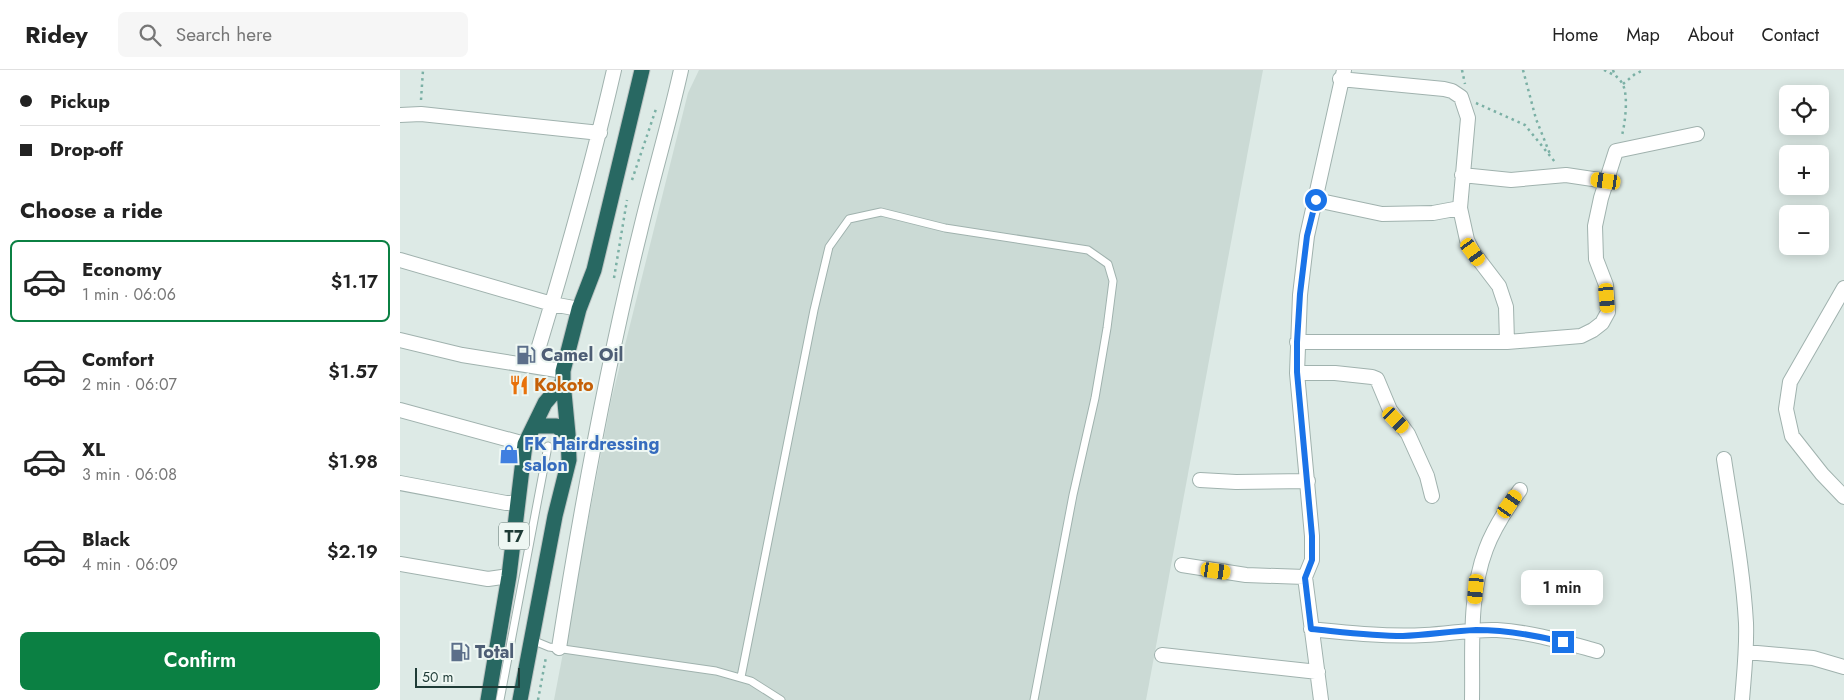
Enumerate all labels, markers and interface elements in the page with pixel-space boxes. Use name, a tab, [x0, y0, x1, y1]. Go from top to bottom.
search box	[118, 12, 468, 57]
text: Ridey	[25, 17, 88, 52]
icon: search	[136, 21, 164, 49]
text: Search here	[176, 21, 272, 48]
text: Home	[1552, 22, 1598, 48]
text: Map	[1626, 22, 1660, 48]
text: About	[1688, 22, 1733, 48]
text: Contact	[1761, 22, 1819, 48]
map controls	[1779, 85, 1829, 255]
button: locate	[1779, 85, 1829, 135]
text: Pickup	[50, 88, 110, 115]
text: Drop-off	[50, 136, 123, 163]
button: +	[1779, 145, 1829, 195]
car	[1590, 171, 1621, 191]
route start	[1305, 189, 1327, 211]
text: Choose a ride	[20, 194, 163, 226]
button: −	[1779, 205, 1829, 255]
car	[1458, 235, 1487, 269]
text: Economy	[82, 256, 162, 283]
icon: car	[22, 259, 67, 304]
text: $1.17	[331, 268, 378, 295]
car	[1598, 282, 1615, 314]
text: 1 min · 06:06	[82, 283, 176, 306]
place label: Camel Oil	[541, 342, 623, 368]
fuel station icon: Camel Oil	[515, 344, 537, 366]
text: Comfort	[82, 346, 154, 373]
icon: car	[22, 349, 67, 394]
text: $1.57	[328, 358, 378, 385]
place label: Kokoto	[534, 372, 594, 398]
text: 2 min · 06:07	[82, 373, 177, 396]
restaurant icon: Kokoto	[508, 374, 530, 396]
car	[1380, 404, 1411, 436]
place label: FK Hairdressing salon	[524, 431, 659, 478]
text: XL	[82, 436, 105, 463]
icon: car	[22, 439, 67, 484]
shop icon: FK Hairdressing salon	[498, 443, 520, 465]
text: $1.98	[328, 448, 378, 475]
text: 3 min · 06:08	[82, 463, 177, 486]
car	[1495, 487, 1524, 521]
road number: T7	[499, 522, 529, 550]
text: Black	[82, 526, 130, 553]
icon: car	[22, 529, 67, 574]
text: $2.19	[327, 538, 378, 565]
text: 4 min · 06:09	[82, 553, 178, 576]
car	[1200, 561, 1231, 581]
callout: 1 min	[1522, 570, 1604, 604]
car	[1467, 573, 1484, 605]
text: 1 min	[1543, 576, 1581, 599]
route end	[1552, 631, 1574, 653]
button: Confirm	[20, 632, 380, 690]
place label: Total	[475, 639, 514, 665]
fuel station icon: Total	[449, 641, 471, 663]
scale bar	[415, 665, 520, 688]
text: 50 m	[422, 667, 453, 687]

